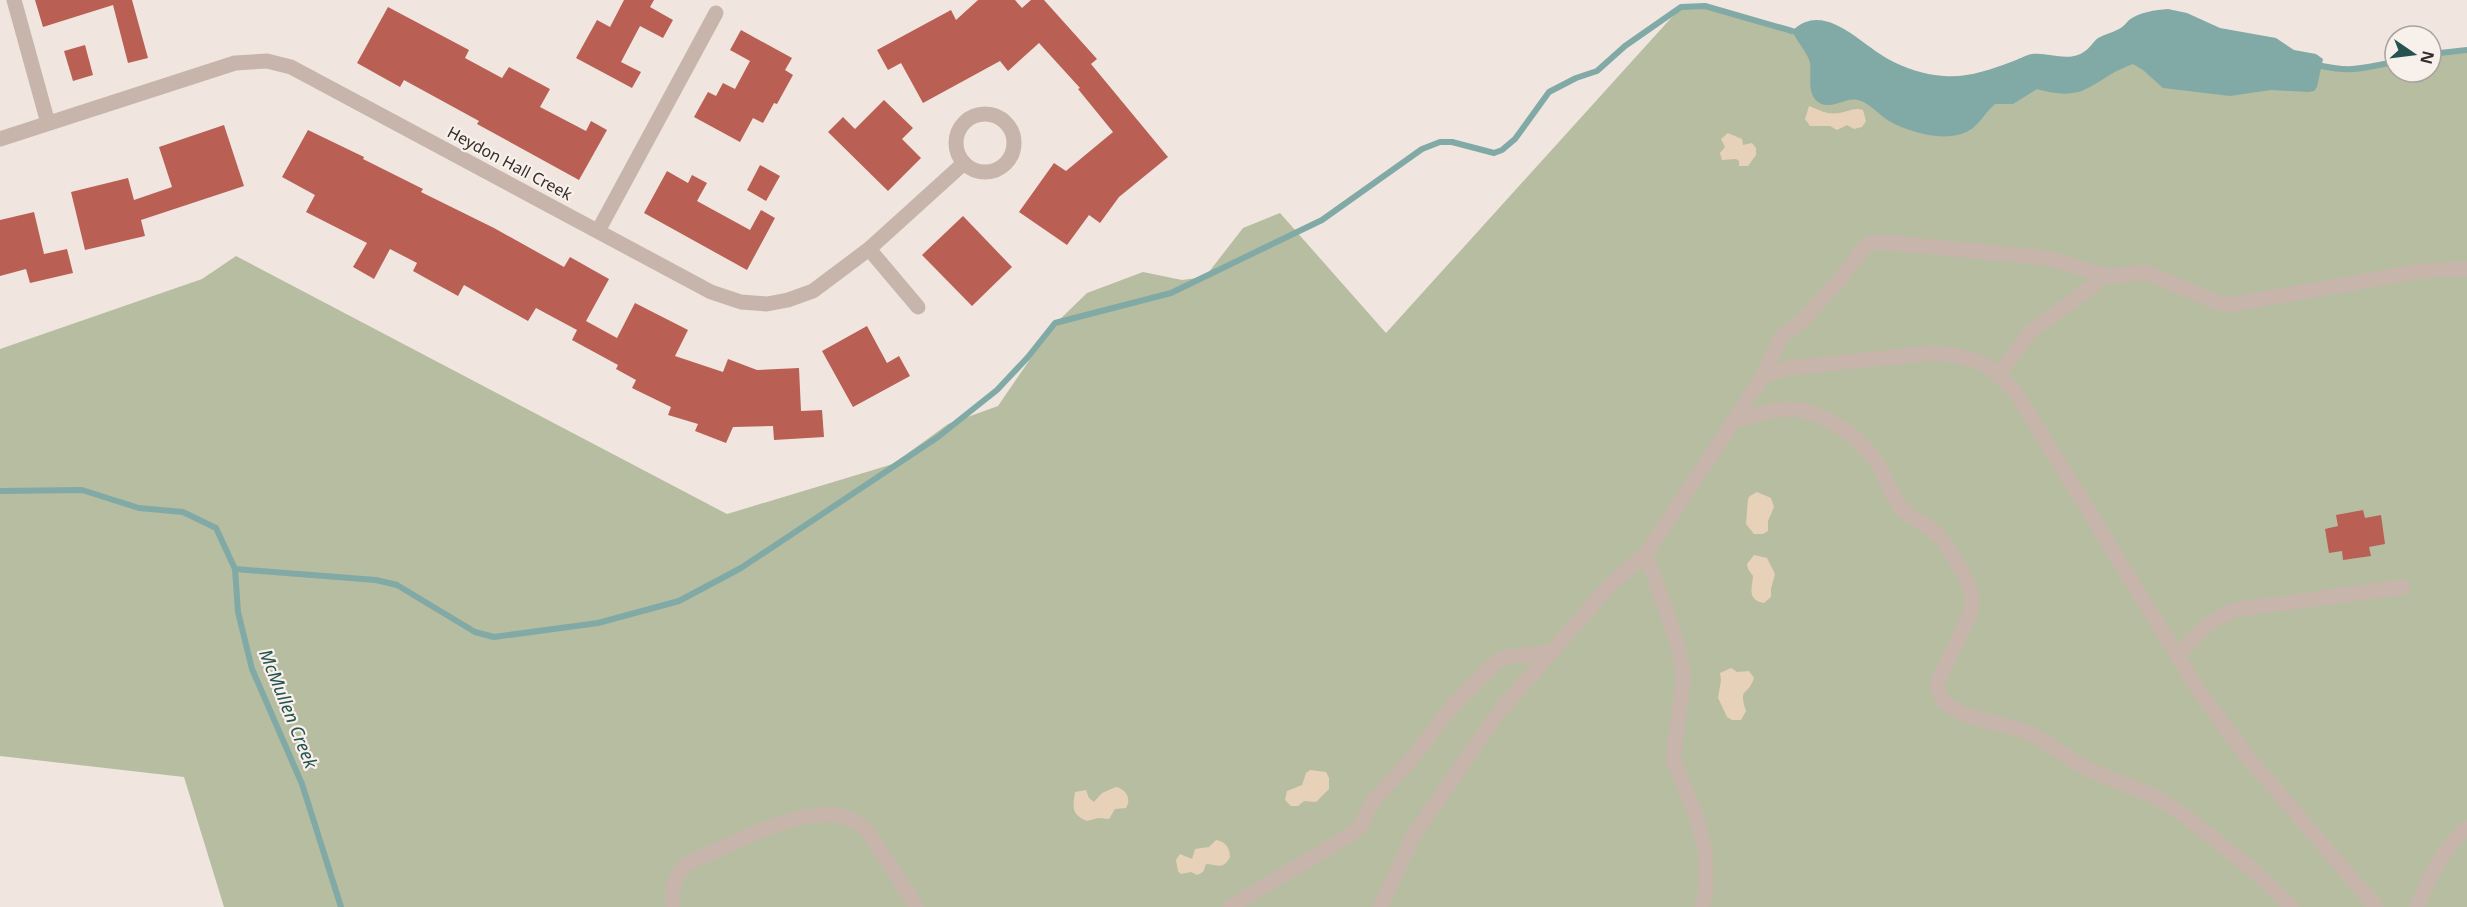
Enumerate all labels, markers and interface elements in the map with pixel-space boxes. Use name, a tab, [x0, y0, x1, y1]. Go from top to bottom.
north arrow	[2383, 24, 2443, 84]
text: N	[2415, 49, 2440, 67]
street label: Heydon Hall Creek	[444, 121, 577, 205]
water label: McMullen Creek	[254, 646, 324, 773]

